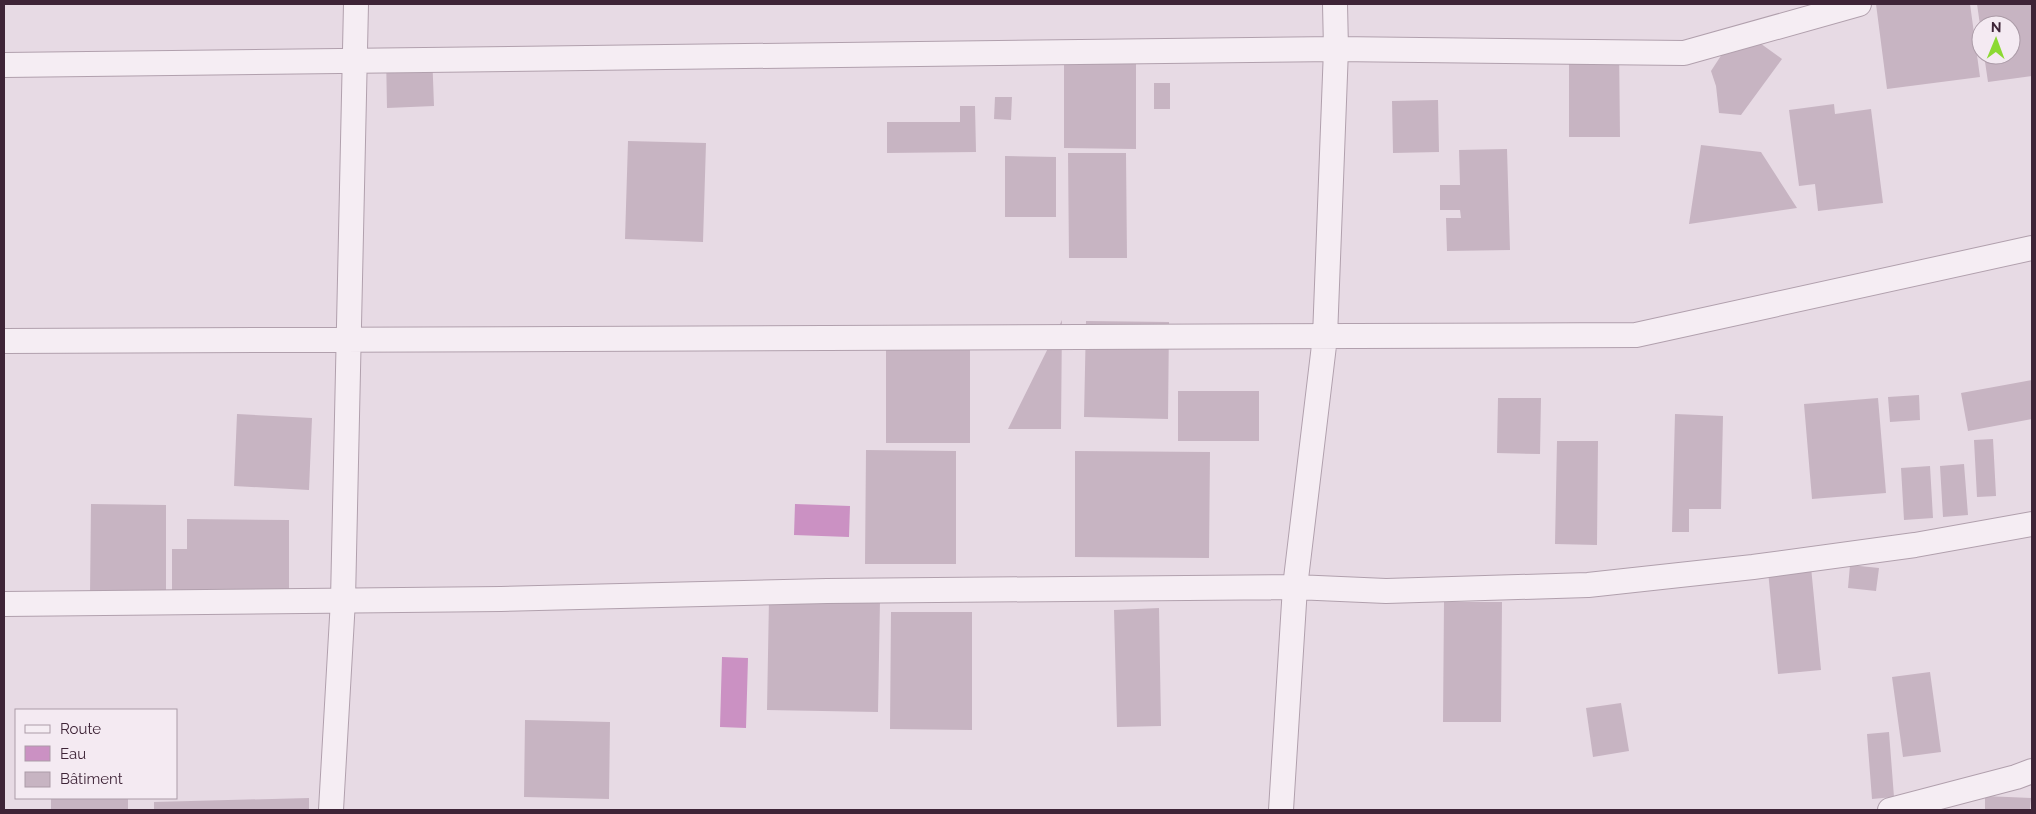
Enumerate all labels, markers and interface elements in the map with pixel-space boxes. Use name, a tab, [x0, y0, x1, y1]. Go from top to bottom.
north arrow	[1971, 15, 2021, 65]
text: N	[1991, 19, 2002, 35]
legend	[15, 709, 178, 799]
text: Route	[60, 720, 101, 738]
text: Eau	[60, 745, 86, 763]
text: Bâtiment	[60, 770, 123, 788]

